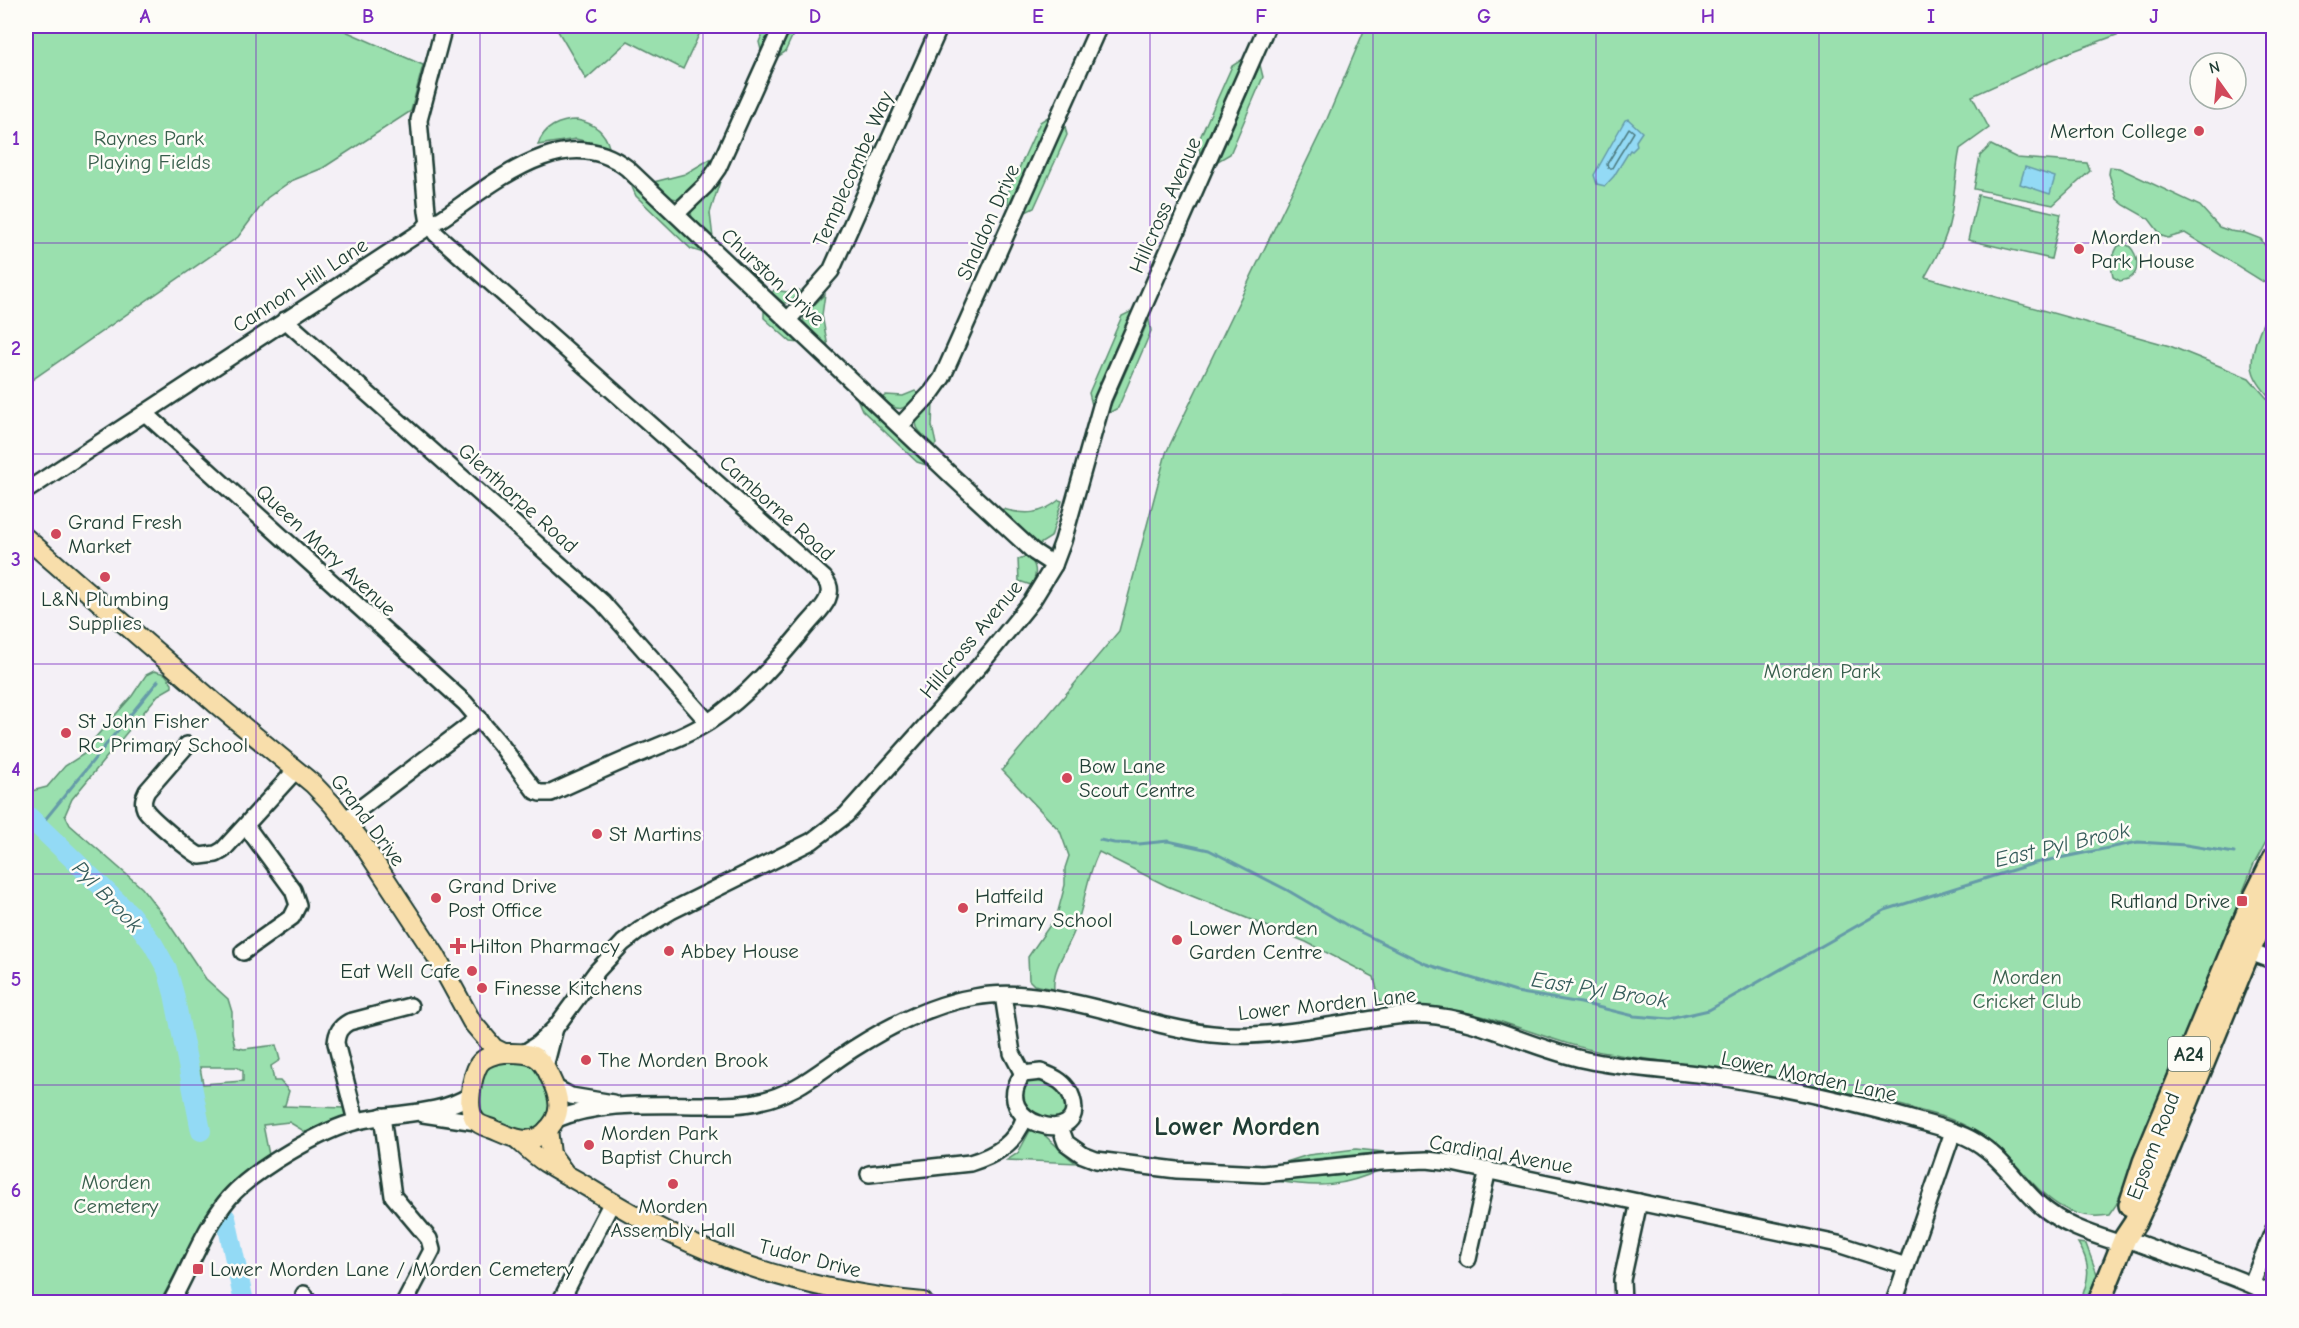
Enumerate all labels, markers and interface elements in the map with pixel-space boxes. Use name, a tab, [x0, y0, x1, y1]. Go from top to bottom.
text: A	[139, 5, 151, 28]
text: B	[362, 5, 374, 28]
text: C	[585, 5, 597, 28]
text: D	[809, 5, 821, 28]
text: E	[1032, 5, 1044, 28]
text: F	[1255, 5, 1267, 28]
text: G	[1477, 5, 1491, 28]
text: H	[1701, 5, 1715, 28]
text: I	[1927, 5, 1935, 28]
text: J	[2149, 5, 2159, 28]
north arrow	[2188, 51, 2248, 111]
text: N	[2207, 57, 2222, 78]
street label: Templecombe Way	[808, 87, 898, 251]
place label: Merton College	[2050, 119, 2187, 143]
marker: Merton College	[2192, 124, 2206, 138]
park label: Raynes Park Playing Fields	[88, 126, 210, 174]
text: 1	[12, 127, 20, 150]
street label: Hillcross Avenue	[1124, 133, 1206, 277]
street label: Shaldon Drive	[952, 160, 1024, 284]
street label: Churston Drive	[716, 223, 830, 331]
place label: Morden Park House	[2091, 225, 2194, 273]
street label: Cannon Hill Lane	[228, 232, 372, 338]
marker: Morden Park House	[2072, 242, 2086, 256]
text: 2	[11, 337, 21, 360]
street label: Glenthorpe Road	[453, 438, 583, 558]
street label: Camborne Road	[715, 450, 839, 566]
street label: Queen Mary Avenue	[251, 479, 401, 621]
place label: Grand Fresh Market	[68, 510, 182, 558]
marker: Grand Fresh Market	[49, 527, 63, 541]
text: 3	[11, 548, 21, 571]
marker: L&N Plumbing Supplies	[98, 570, 112, 584]
street label: Hillcross Avenue	[915, 575, 1027, 703]
place label: L&N Plumbing Supplies	[41, 587, 169, 635]
park label: Morden Park	[1764, 659, 1880, 683]
place label: St John Fisher RC Primary School	[78, 709, 248, 757]
marker: St John Fisher RC Primary School	[59, 726, 73, 740]
place label: Bow Lane Scout Centre	[1079, 754, 1195, 802]
text: 4	[11, 758, 21, 781]
street label: Grand Drive	[326, 769, 410, 871]
marker: Bow Lane Scout Centre	[1060, 771, 1074, 785]
water label: East Pyl Brook	[1992, 817, 2133, 873]
place label: St Martins	[609, 822, 702, 846]
marker: St Martins	[590, 827, 604, 841]
water label: Pyl Brook	[67, 855, 148, 938]
place label: Grand Drive Post Office	[448, 874, 557, 922]
place label: Hatfeild Primary School	[975, 884, 1113, 932]
place label: Rutland Drive	[2110, 889, 2230, 913]
marker: Grand Drive Post Office	[429, 891, 443, 905]
marker: Rutland Drive	[2235, 894, 2249, 908]
marker: Hatfeild Primary School	[956, 901, 970, 915]
place label: Lower Morden Garden Centre	[1189, 916, 1322, 964]
marker: Lower Morden Garden Centre	[1170, 933, 1184, 947]
place label: Hilton Pharmacy	[470, 934, 620, 958]
marker: Hilton Pharmacy	[451, 939, 465, 953]
place label: Abbey House	[681, 939, 799, 963]
marker: Abbey House	[662, 944, 676, 958]
place label: Eat Well Cafe	[340, 959, 460, 983]
marker: Eat Well Cafe	[465, 964, 479, 978]
park label: Morden Cricket Club	[1973, 965, 2081, 1013]
water label: East Pyl Brook	[1530, 966, 1670, 1014]
text: 5	[11, 968, 21, 991]
place label: Finesse Kitchens	[494, 976, 642, 1000]
marker: Finesse Kitchens	[475, 981, 489, 995]
street label: Lower Morden Lane	[1237, 983, 1417, 1025]
road number: A24	[2168, 1037, 2210, 1071]
street label: Lower Morden Lane	[1719, 1046, 1899, 1106]
place label: The Morden Brook	[598, 1048, 768, 1072]
marker: The Morden Brook	[579, 1053, 593, 1067]
street label: Epsom Road	[2122, 1089, 2184, 1203]
district label: Lower Morden	[1154, 1111, 1320, 1142]
place label: Morden Park Baptist Church	[601, 1121, 732, 1169]
street label: Cardinal Avenue	[1427, 1130, 1575, 1178]
marker: Morden Park Baptist Church	[582, 1138, 596, 1152]
park label: Morden Cemetery	[74, 1170, 159, 1218]
marker: Morden Assembly Hall	[666, 1177, 680, 1191]
text: 6	[11, 1179, 21, 1202]
place label: Morden Assembly Hall	[611, 1194, 735, 1242]
street label: Tudor Drive	[756, 1234, 864, 1282]
place label: Lower Morden Lane / Morden Cemetery	[210, 1257, 574, 1281]
marker: Lower Morden Lane / Morden Cemetery	[191, 1262, 205, 1276]

